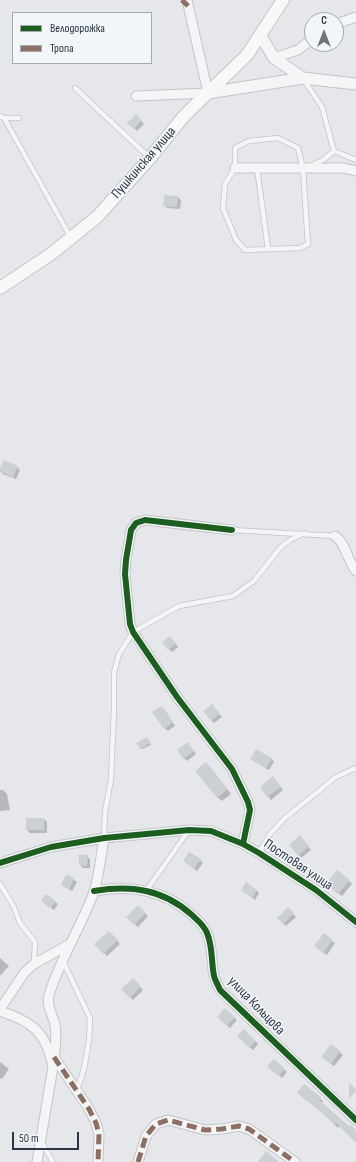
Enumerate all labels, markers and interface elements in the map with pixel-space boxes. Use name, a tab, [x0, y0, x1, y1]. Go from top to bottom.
legend	[12, 12, 152, 64]
north arrow	[304, 12, 344, 52]
text: С	[321, 14, 327, 27]
text: Велодорожка	[50, 21, 105, 36]
text: Тропа	[50, 41, 74, 56]
street label: Пушкинская улица	[108, 124, 180, 202]
street label: Постовая улица	[260, 836, 336, 894]
street label: улица Кольцова	[224, 973, 288, 1039]
scale bar	[14, 1124, 81, 1150]
text: 50 m	[19, 1131, 39, 1146]

